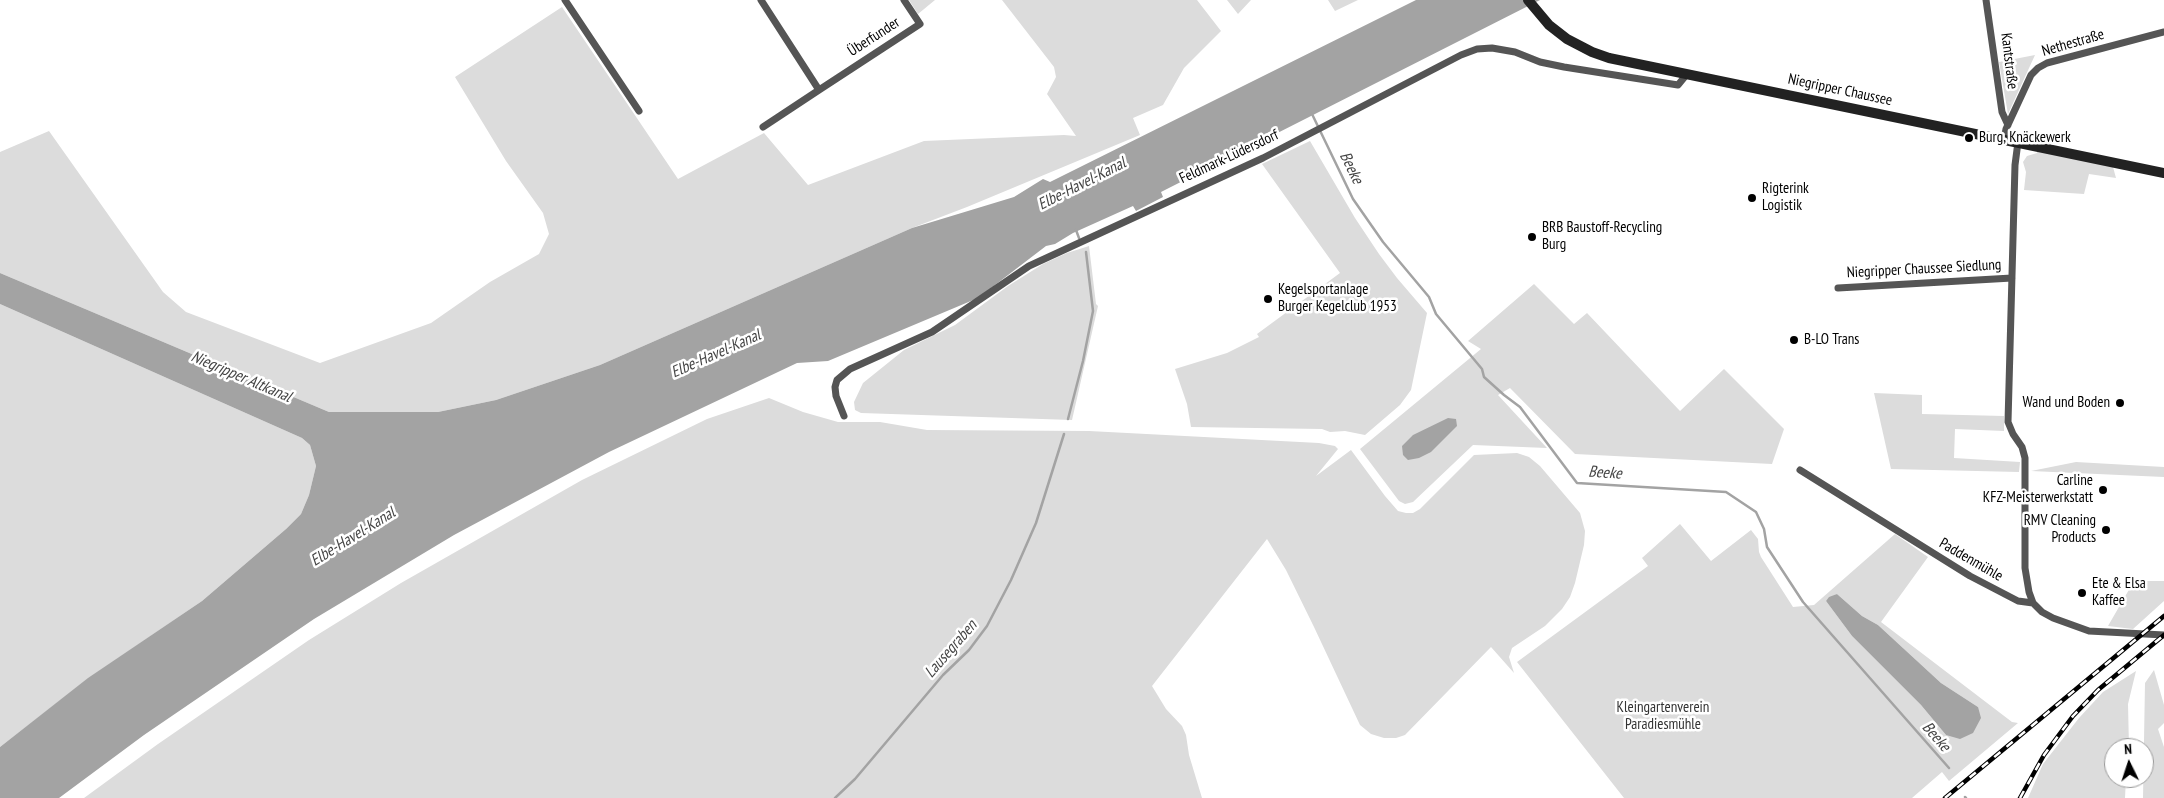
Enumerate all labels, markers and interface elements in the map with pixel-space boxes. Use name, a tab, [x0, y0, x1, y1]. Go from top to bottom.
street label: Überfunder	[845, 14, 903, 60]
street label: Nethestraße	[2040, 26, 2106, 60]
street label: Kantstraße	[1997, 32, 2021, 90]
street label: Niegripper Chaussee	[1786, 70, 1894, 110]
street label: Feldmark-Lüdersdorf	[1177, 126, 1281, 188]
place label: Burg, Knäckewerk	[1979, 129, 2071, 147]
marker: Burg, Knäckewerk	[1963, 132, 1975, 144]
water label: Beeke	[1335, 149, 1367, 187]
water label: Elbe-Havel-Kanal	[1035, 154, 1129, 214]
place label: Rigterink Logistik	[1762, 180, 1809, 215]
marker: Rigterink Logistik	[1746, 192, 1758, 204]
place label: BRB Baustoff-Recycling Burg	[1542, 219, 1662, 254]
marker: BRB Baustoff-Recycling Burg	[1526, 231, 1538, 243]
street label: Niegripper Chaussee Siedlung	[1846, 256, 2002, 282]
place label: Kegelsportanlage Burger Kegelclub 1953	[1278, 281, 1397, 316]
marker: Kegelsportanlage Burger Kegelclub 1953	[1262, 293, 1274, 305]
water label: Elbe-Havel-Kanal	[668, 326, 764, 382]
place label: B-LO Trans	[1804, 331, 1859, 349]
marker: B-LO Trans	[1788, 334, 1800, 346]
water label: Niegripper Altkanal	[188, 347, 294, 407]
place label: Wand und Boden	[2023, 394, 2110, 412]
marker: Wand und Boden	[2114, 397, 2126, 409]
water label: Beeke	[1588, 462, 1622, 484]
place label: Carline KFZ-Meisterwerkstatt	[1983, 472, 2093, 507]
marker: Carline KFZ-Meisterwerkstatt	[2097, 484, 2109, 496]
water label: Elbe-Havel-Kanal	[307, 503, 399, 571]
place label: RMV Cleaning Products	[2024, 512, 2096, 547]
marker: RMV Cleaning Products	[2100, 524, 2112, 536]
street label: Paddenmühle	[1936, 535, 2006, 585]
place label: Ete & Elsa Kaffee	[2092, 575, 2146, 610]
marker: Ete & Elsa Kaffee	[2076, 587, 2088, 599]
water label: Lausegraben	[921, 616, 981, 682]
park label: Kleingartenverein Paradiesmühle	[1617, 699, 1709, 734]
water label: Beeke	[1918, 718, 1954, 756]
north arrow	[2104, 738, 2154, 788]
text: N	[2124, 740, 2132, 758]

